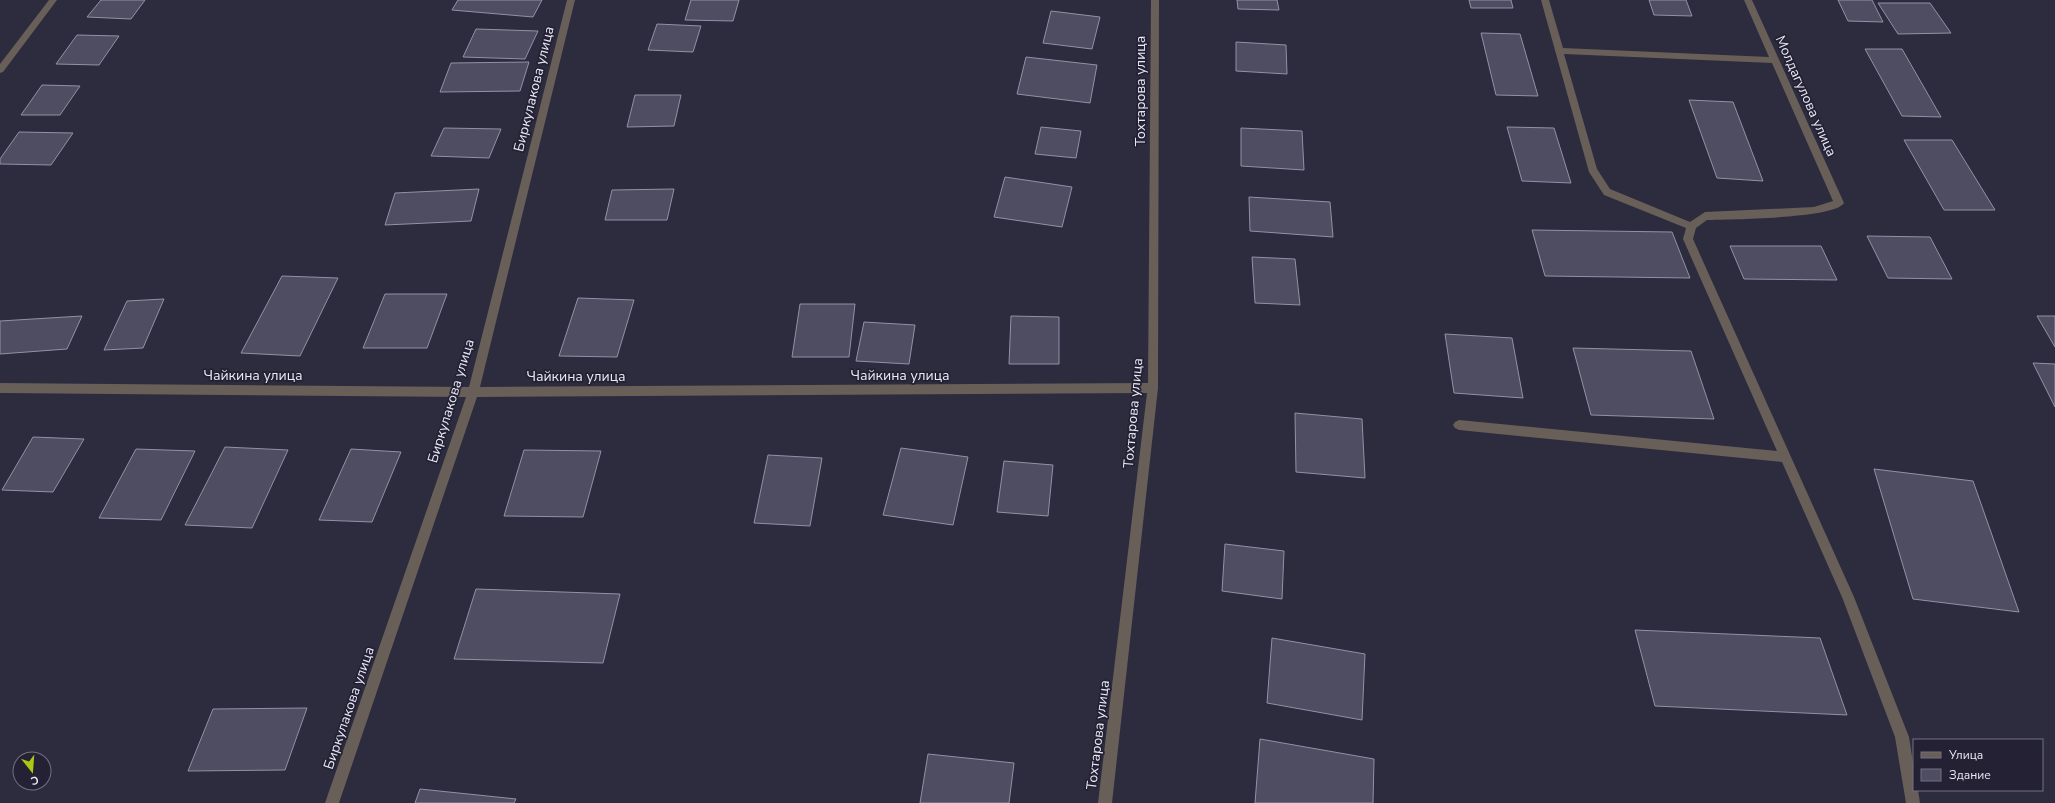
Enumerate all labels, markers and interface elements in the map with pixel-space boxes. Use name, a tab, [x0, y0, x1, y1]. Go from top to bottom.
street label: Биркулакова улица	[509, 24, 559, 154]
street label: Молдагулова улица	[1771, 33, 1841, 159]
street label: Тохтарова улица	[1131, 36, 1150, 146]
street label: Биркулакова улица	[423, 337, 479, 465]
street label: Тохтарова улица	[1119, 357, 1147, 469]
street label: Чайкина улица	[203, 366, 303, 385]
street label: Чайкина улица	[850, 366, 950, 385]
street label: Чайкина улица	[526, 367, 626, 386]
street label: Биркулакова улица	[319, 644, 379, 772]
street label: Тохтарова улица	[1082, 679, 1114, 791]
legend	[1913, 739, 2043, 791]
text: Улица	[1948, 747, 1983, 763]
north arrow	[12, 751, 52, 791]
text: Здание	[1949, 767, 1991, 783]
text: С	[29, 772, 41, 789]

